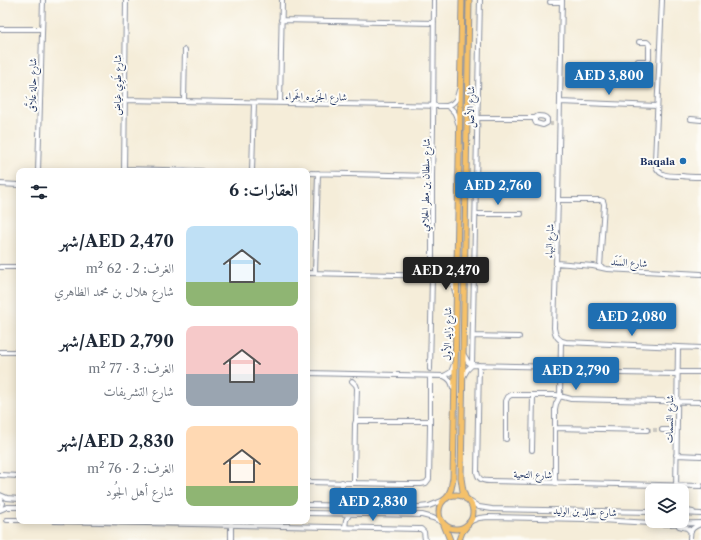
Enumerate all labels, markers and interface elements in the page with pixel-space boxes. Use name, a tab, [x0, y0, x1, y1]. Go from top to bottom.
street label: شارع طَوِي غياض	[110, 54, 127, 116]
street label: شارع حالة عَلاَّق	[23, 57, 42, 112]
pin: AED 3,800	[563, 62, 655, 96]
text: AED 3,800	[574, 67, 644, 83]
street label: شارع الأصل	[464, 86, 480, 128]
street label: شارع الجَزيره الحَمراء	[285, 88, 347, 107]
street label: شارع سلطان بن مطر الحلامي	[418, 138, 436, 232]
place label: Baqala	[640, 155, 675, 168]
marker: Baqala	[678, 156, 688, 166]
pin: AED 2,760	[452, 172, 544, 206]
text: AED 2,760	[464, 177, 532, 193]
text: العقارات: 6	[229, 180, 298, 200]
icon: filters	[28, 181, 50, 203]
street label: شارع البهاء	[542, 223, 560, 259]
text: AED 2,470/شهر	[59, 231, 174, 251]
icon: home	[218, 242, 266, 290]
street label: شارع السَنَد	[610, 254, 648, 273]
pin: AED 2,470	[400, 257, 492, 291]
text: الغرف: 2 · 62 m²	[86, 260, 174, 276]
text: AED 2,470	[412, 262, 480, 278]
text: شارع هلال بن محمد الظاهري	[54, 283, 174, 299]
pin: AED 2,080	[586, 303, 678, 337]
street label: شارع زايد الأول	[441, 307, 457, 361]
text: AED 2,080	[597, 308, 667, 324]
text: AED 2,790/شهر	[59, 331, 174, 351]
icon: home	[218, 342, 266, 390]
pin: AED 2,790	[530, 357, 622, 391]
text: الغرف: 3 · 77 m²	[88, 360, 174, 376]
text: AED 2,790	[542, 362, 610, 378]
text: شارع التشريفات	[104, 383, 174, 399]
street label: شارع النسمات	[663, 394, 679, 443]
text: AED 2,830/شهر	[58, 431, 174, 451]
icon: home	[218, 442, 266, 490]
text: الغرف: 2 · 76 m²	[87, 460, 174, 476]
street label: شارع التحية	[513, 468, 553, 484]
text: شارع أهل الجُود	[106, 483, 174, 499]
map controls	[645, 484, 689, 528]
button: layers	[645, 484, 689, 528]
pin: AED 2,830	[327, 488, 419, 522]
text: AED 2,830	[339, 493, 407, 509]
street label: شارع خالِد بن الوليد	[553, 504, 617, 522]

